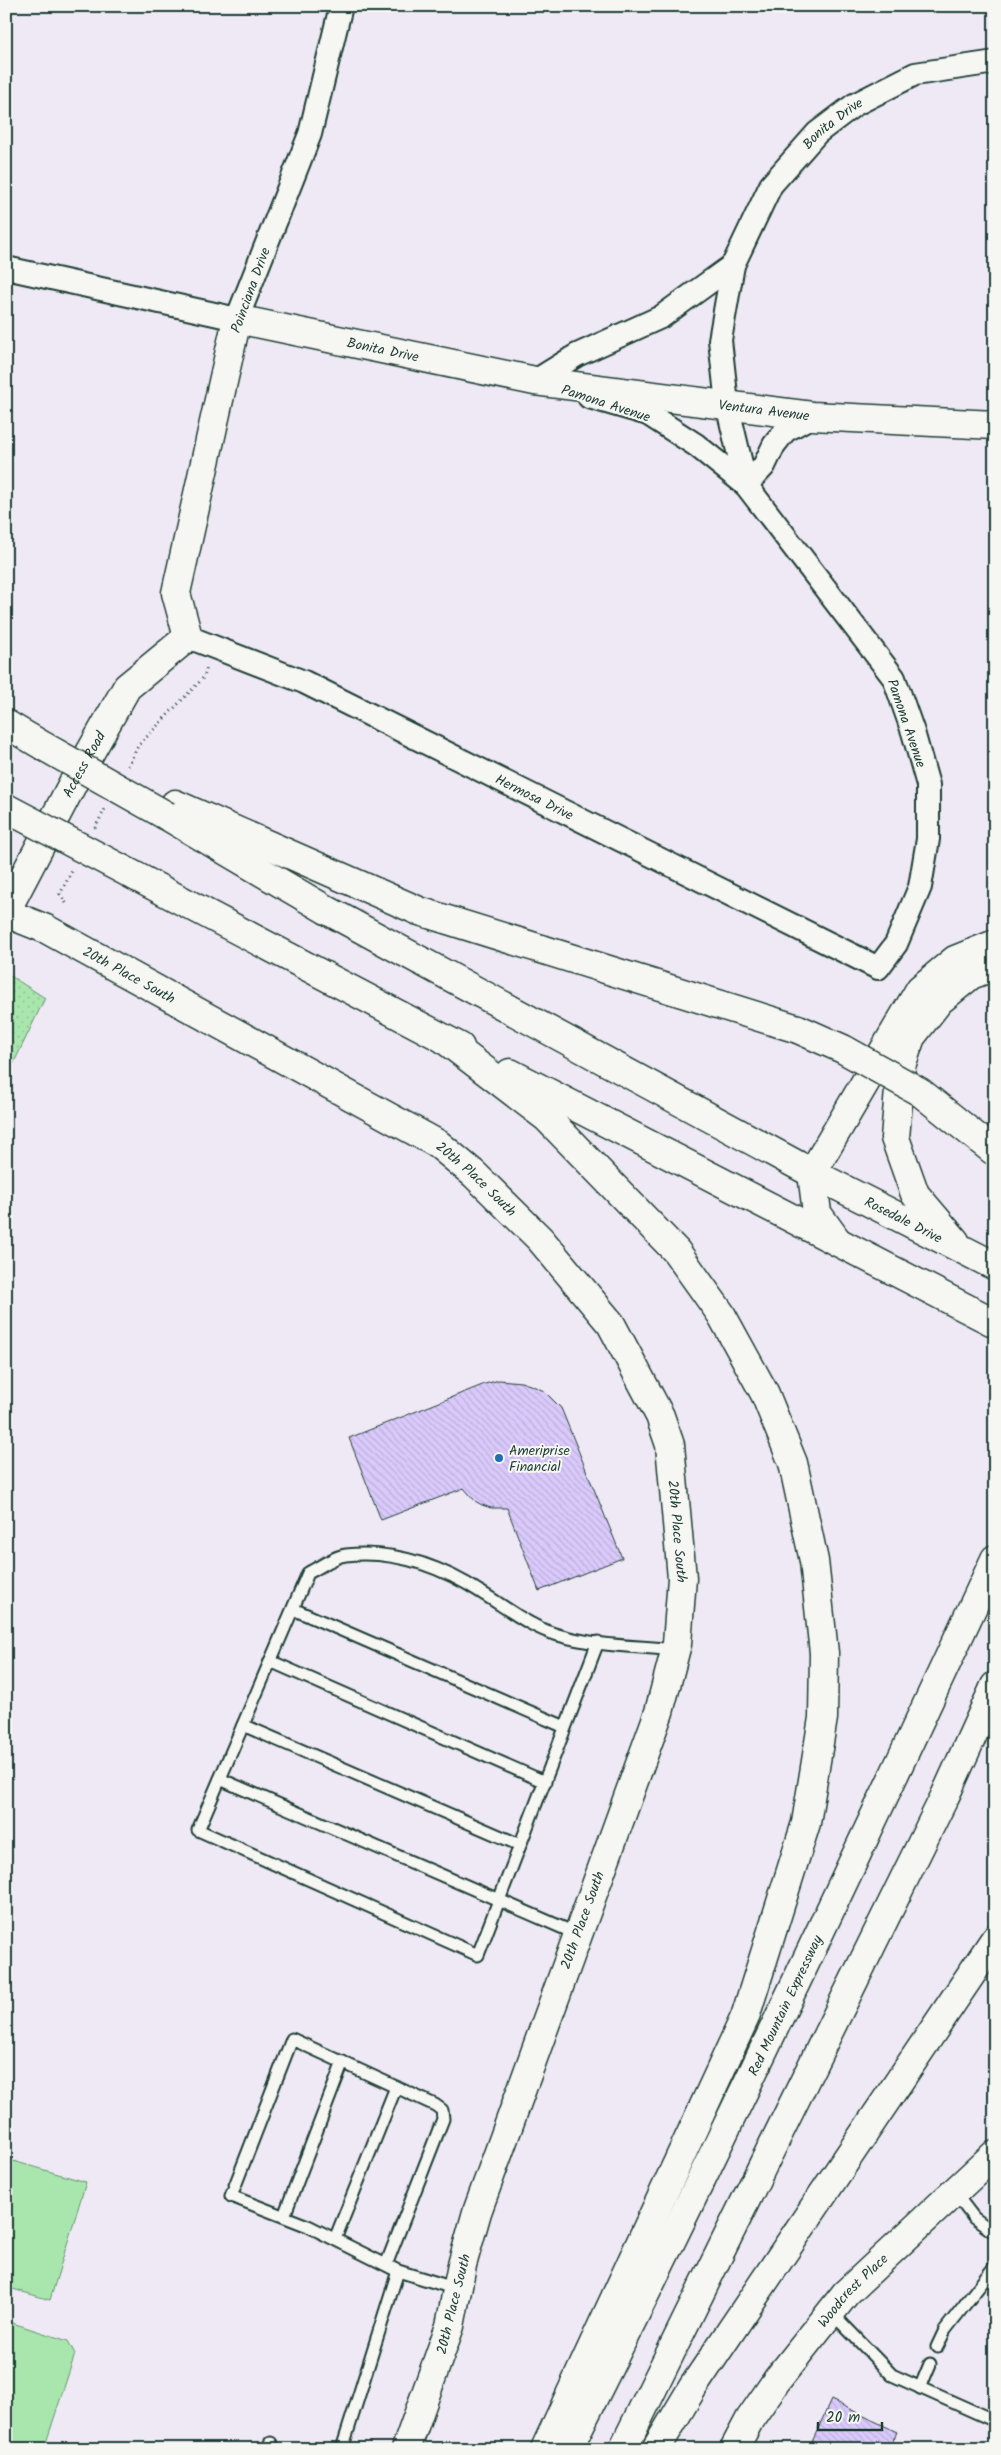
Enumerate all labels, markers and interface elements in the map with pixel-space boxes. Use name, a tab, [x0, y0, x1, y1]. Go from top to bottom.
street label: Bonita Drive	[797, 92, 868, 155]
street label: Poinciana Drive	[225, 244, 277, 336]
street label: Bonita Drive	[345, 332, 421, 369]
street label: Pamona Avenue	[558, 379, 654, 429]
street label: Ventura Avenue	[717, 394, 811, 428]
street label: Pamona Avenue	[881, 676, 932, 771]
street label: Access Road	[57, 727, 112, 802]
street label: Hermosa Drive	[491, 769, 578, 827]
street label: 20th Place South	[78, 941, 179, 1010]
street label: 20th Place South	[431, 1137, 521, 1222]
street label: Rosedale Drive	[860, 1191, 947, 1250]
place label: Ameriprise Financial	[509, 1440, 571, 1478]
marker: Ameriprise Financial	[493, 1452, 505, 1464]
street label: 20th Place South	[661, 1479, 692, 1583]
street label: 20th Place South	[555, 1868, 611, 1972]
street label: Red Mountain Expressway	[743, 1931, 829, 2080]
street label: Woodcrest Place	[813, 2248, 894, 2333]
street label: 20th Place South	[431, 2252, 477, 2357]
scale bar	[818, 2400, 882, 2432]
text: 20 m	[826, 2406, 860, 2430]

